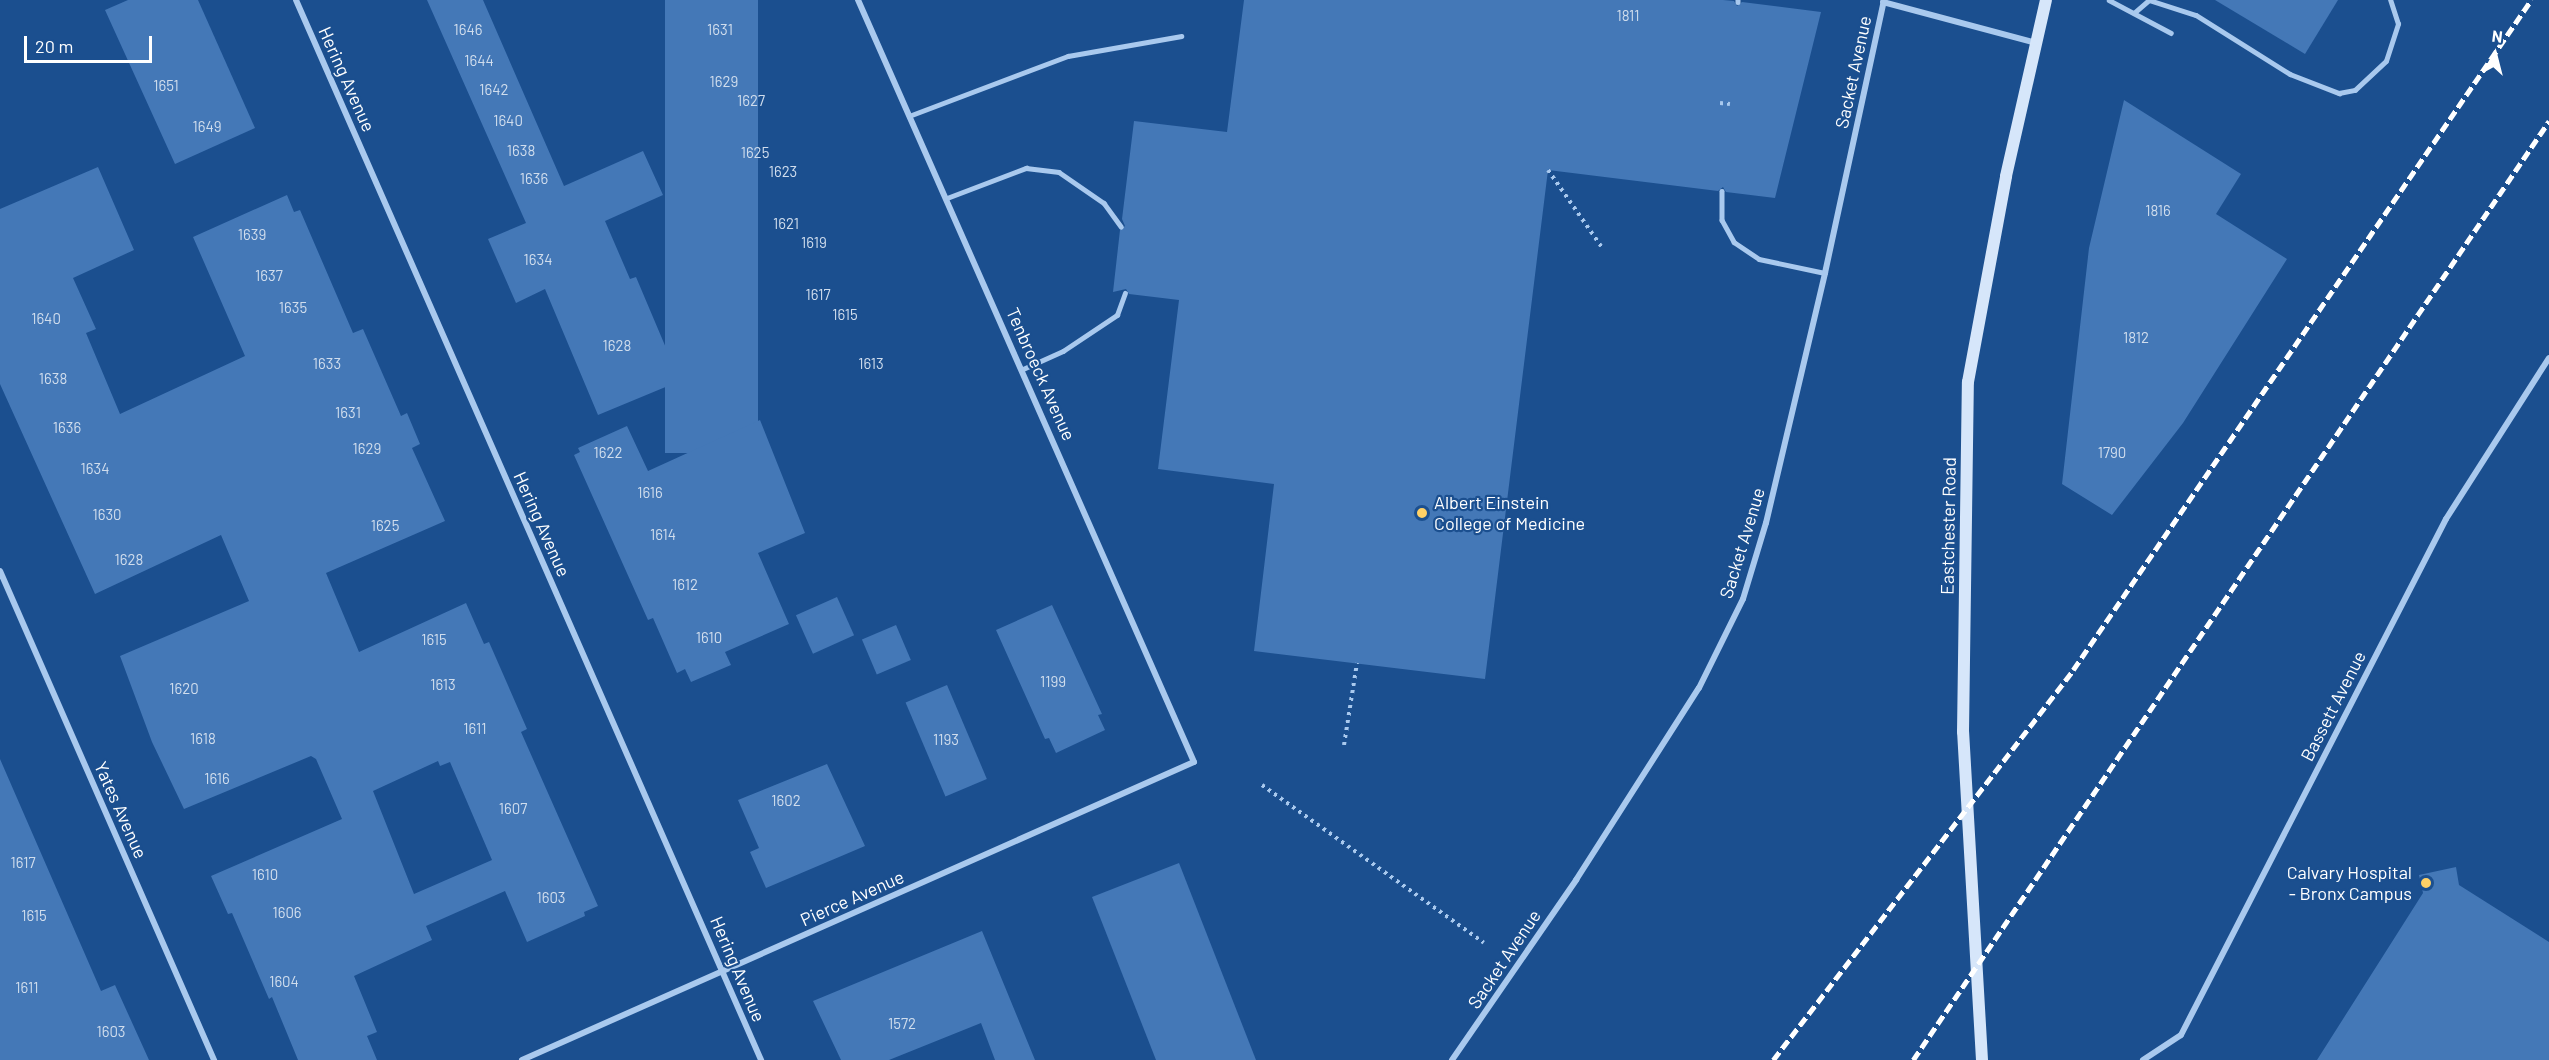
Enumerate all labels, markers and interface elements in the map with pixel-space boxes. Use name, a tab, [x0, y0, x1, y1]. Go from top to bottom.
house number: 1811	[1616, 7, 1640, 25]
street label: Sacket Avenue	[1831, 14, 1875, 130]
house number: 1646	[454, 21, 482, 39]
house number: 1631	[707, 21, 733, 39]
street label: Hering Avenue	[314, 23, 380, 135]
scale bar	[27, 24, 154, 62]
north arrow	[2465, 24, 2525, 84]
text: N	[2491, 26, 2504, 46]
text: 20 m	[35, 35, 73, 57]
house number: 1644	[464, 52, 494, 70]
house number: 1629	[710, 73, 738, 91]
house number: 1651	[153, 77, 179, 95]
house number: 1642	[479, 81, 509, 99]
house number: 1627	[737, 92, 765, 110]
house number: 1640	[493, 112, 523, 130]
house number: 1649	[192, 118, 222, 136]
house number: 1638	[507, 142, 535, 160]
house number: 1625	[741, 144, 769, 162]
house number: 1623	[769, 163, 797, 181]
house number: 1636	[520, 170, 548, 188]
house number: 1816	[2145, 202, 2171, 220]
house number: 1621	[773, 215, 799, 233]
house number: 1639	[238, 226, 266, 244]
house number: 1619	[801, 234, 827, 252]
house number: 1634	[524, 251, 552, 269]
house number: 1637	[255, 267, 283, 285]
house number: 1617	[805, 286, 831, 304]
house number: 1635	[279, 299, 307, 317]
street label: Tenbroeck Avenue	[1002, 304, 1080, 444]
house number: 1615	[832, 306, 858, 324]
house number: 1640	[31, 310, 61, 328]
house number: 1812	[2123, 329, 2149, 347]
house number: 1628	[603, 337, 631, 355]
house number: 1633	[313, 355, 341, 373]
house number: 1613	[858, 355, 884, 373]
house number: 1638	[39, 370, 67, 388]
house number: 1631	[335, 404, 361, 422]
house number: 1636	[53, 419, 81, 437]
house number: 1629	[353, 440, 381, 458]
house number: 1622	[593, 444, 623, 462]
house number: 1790	[2098, 444, 2126, 462]
street label: Eastchester Road	[1936, 457, 1960, 595]
house number: 1634	[81, 460, 109, 478]
street label: Hering Avenue	[509, 468, 575, 580]
house number: 1616	[637, 484, 663, 502]
street label: Sacket Avenue	[1715, 485, 1769, 601]
place label: Albert Einstein College of Medicine	[1434, 492, 1585, 534]
house number: 1630	[92, 506, 122, 524]
marker: Albert Einstein College of Medicine	[1415, 506, 1429, 520]
house number: 1625	[371, 517, 399, 535]
house number: 1614	[650, 526, 676, 544]
house number: 1628	[115, 551, 143, 569]
house number: 1612	[672, 576, 698, 594]
house number: 1610	[696, 629, 722, 647]
house number: 1615	[421, 631, 447, 649]
street label: Bassett Avenue	[2296, 647, 2370, 765]
house number: 1199	[1040, 673, 1066, 691]
house number: 1613	[430, 676, 456, 694]
house number: 1620	[169, 680, 199, 698]
house number: 1611	[463, 720, 487, 738]
house number: 1618	[190, 730, 216, 748]
house number: 1193	[933, 731, 959, 749]
street label: Yates Avenue	[90, 758, 152, 862]
house number: 1616	[204, 770, 230, 788]
house number: 1602	[771, 792, 801, 810]
house number: 1607	[499, 800, 527, 818]
house number: 1617	[10, 854, 36, 872]
place label: Calvary Hospital - Bronx Campus	[2287, 862, 2412, 904]
house number: 1610	[252, 866, 278, 884]
street label: Pierce Avenue	[797, 866, 907, 930]
marker: Calvary Hospital - Bronx Campus	[2417, 874, 2435, 892]
house number: 1603	[536, 889, 566, 907]
house number: 1606	[272, 904, 302, 922]
street label: Sacket Avenue	[1463, 905, 1545, 1013]
house number: 1615	[21, 907, 47, 925]
street label: Hering Avenue	[706, 913, 770, 1025]
house number: 1604	[269, 973, 299, 991]
house number: 1611	[15, 979, 39, 997]
house number: 1572	[888, 1015, 916, 1033]
house number: 1603	[96, 1023, 126, 1041]

